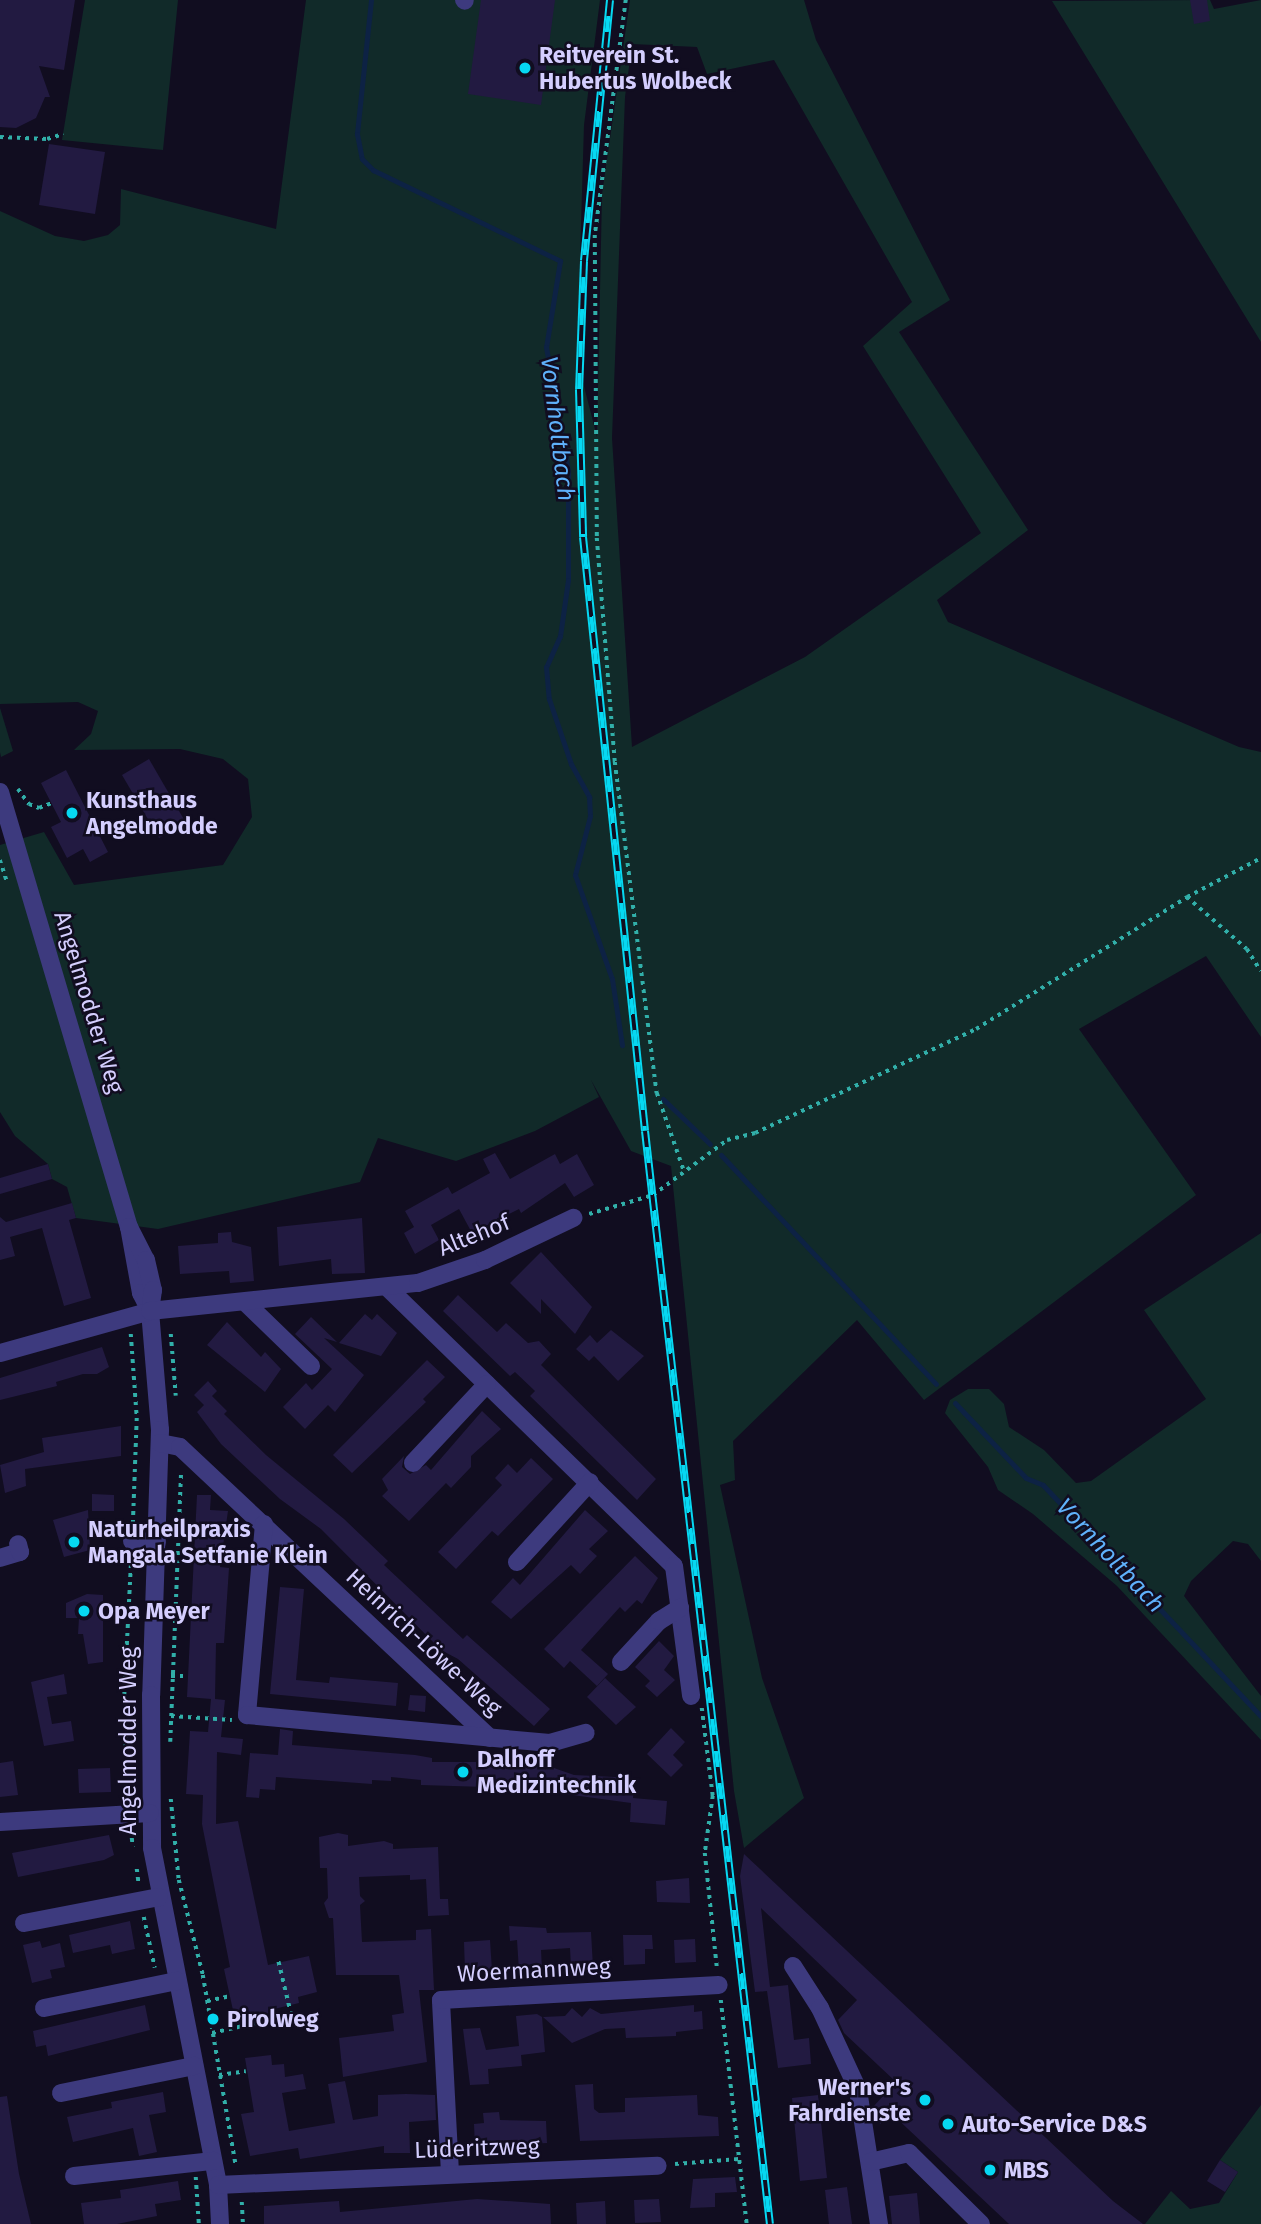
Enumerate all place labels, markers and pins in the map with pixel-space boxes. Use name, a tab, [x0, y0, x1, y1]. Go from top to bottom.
place label: Reitverein St. Hubertus Wolbeck	[539, 41, 731, 95]
marker: Reitverein St. Hubertus Wolbeck	[517, 60, 533, 76]
place label: Kunsthaus Angelmodde	[86, 786, 218, 840]
marker: Kunsthaus Angelmodde	[64, 805, 80, 821]
place label: Naturheilpraxis Mangala Setfanie Klein	[88, 1515, 328, 1569]
marker: Naturheilpraxis Mangala Setfanie Klein	[66, 1534, 82, 1550]
place label: Opa Meyer	[98, 1597, 210, 1625]
marker: Opa Meyer	[76, 1603, 92, 1619]
place label: Dalhoff Medizintechnik	[477, 1745, 636, 1799]
marker: Dalhoff Medizintechnik	[455, 1764, 471, 1780]
place label: Pirolweg	[227, 2005, 319, 2033]
marker: Pirolweg	[205, 2011, 221, 2027]
place label: Werner's Fahrdienste	[788, 2073, 911, 2127]
marker: Werner's Fahrdienste	[917, 2092, 933, 2108]
place label: Auto-Service D&S	[962, 2110, 1147, 2138]
marker: Auto-Service D&S	[940, 2116, 956, 2132]
place label: MBS	[1004, 2156, 1049, 2184]
marker: MBS	[982, 2162, 998, 2178]

